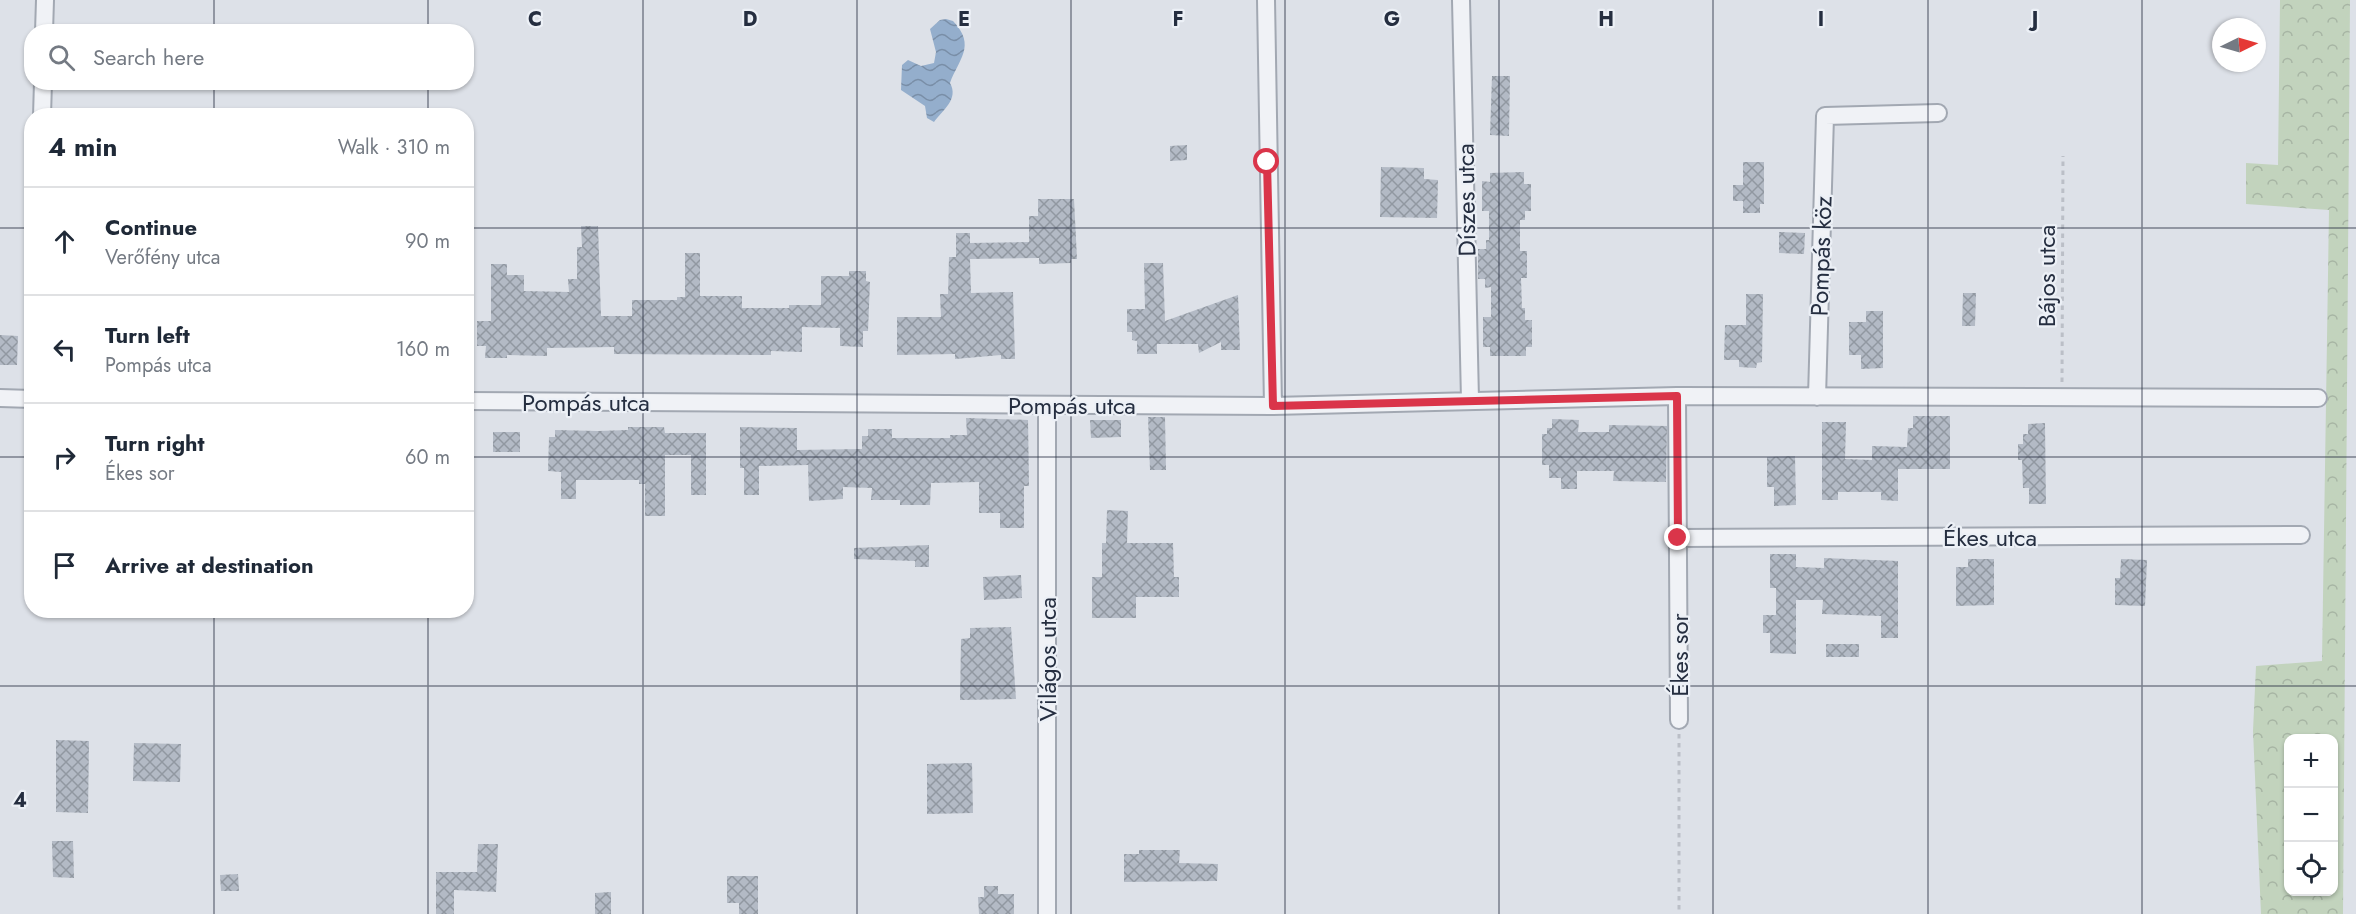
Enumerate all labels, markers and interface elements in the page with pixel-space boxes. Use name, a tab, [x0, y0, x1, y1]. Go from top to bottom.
text: C	[528, 5, 542, 34]
text: D	[743, 5, 757, 34]
text: E	[958, 5, 970, 34]
text: F	[1172, 5, 1184, 34]
text: G	[1384, 5, 1400, 34]
text: H	[1598, 5, 1614, 34]
text: I	[1818, 5, 1824, 34]
text: J	[2028, 5, 2038, 34]
north arrow	[2212, 18, 2266, 72]
search box	[24, 24, 474, 90]
icon: search	[45, 41, 78, 74]
text: Search here	[93, 41, 204, 73]
text: 4 min	[48, 128, 117, 166]
text: Walk · 310 m	[338, 133, 450, 162]
street label: Díszes utca	[1448, 143, 1484, 257]
route start	[1253, 148, 1279, 174]
street label: Pompás köz	[1801, 195, 1841, 317]
text: Continue	[105, 211, 197, 243]
icon: ahead	[48, 225, 81, 258]
street label: Bájos utca	[2029, 225, 2064, 327]
text: 90 m	[405, 227, 450, 256]
text: Verőfény utca	[105, 243, 220, 272]
text: Turn left	[105, 319, 190, 351]
icon: left	[48, 333, 81, 366]
text: 160 m	[396, 335, 450, 364]
text: Pompás utca	[105, 351, 212, 380]
street label: Pompás utca	[522, 385, 650, 420]
street label: Pompás utca	[1008, 388, 1136, 423]
text: Turn right	[105, 427, 205, 459]
icon: right	[48, 441, 81, 474]
text: 60 m	[405, 443, 450, 472]
text: Ékes sor	[105, 459, 175, 488]
street label: Ékes utca	[1943, 520, 2037, 555]
route end	[1664, 524, 1690, 550]
icon: arrive	[48, 549, 81, 582]
text: Arrive at destination	[105, 549, 314, 581]
street label: Világos utca	[1030, 597, 1065, 721]
street label: Ékes sor	[1662, 612, 1697, 697]
map controls	[2284, 734, 2338, 896]
button: +	[2284, 734, 2338, 788]
text: 4	[13, 786, 27, 815]
button: −	[2284, 788, 2338, 842]
button: locate	[2284, 842, 2338, 896]

